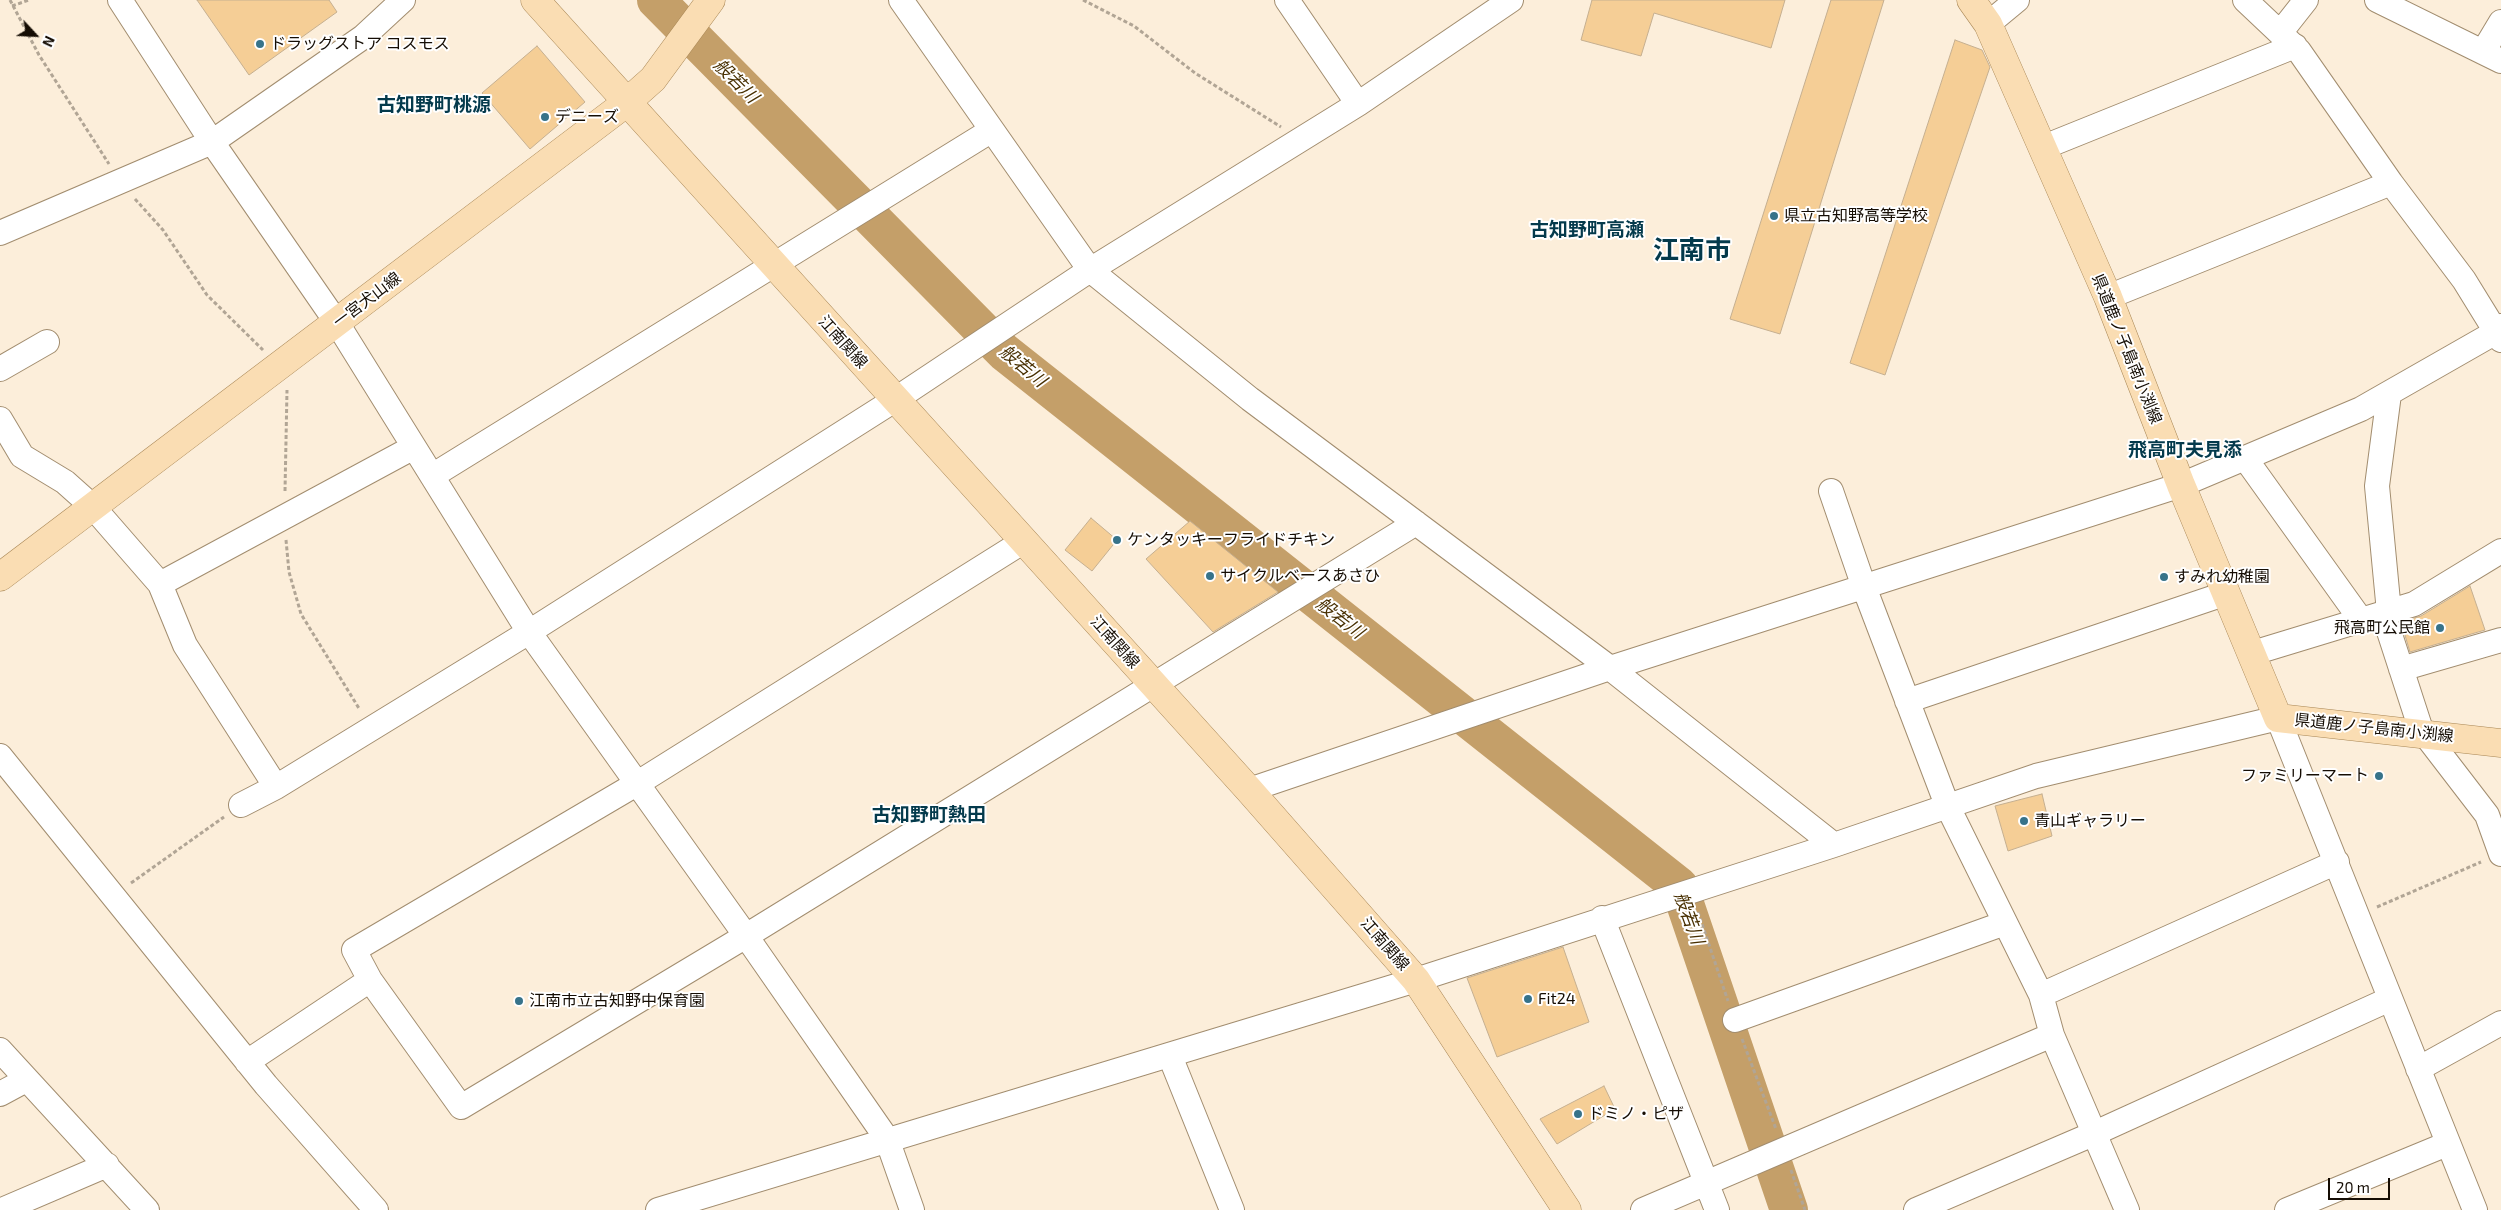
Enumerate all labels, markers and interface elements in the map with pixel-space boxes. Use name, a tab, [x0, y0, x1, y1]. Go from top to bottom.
north arrow	[10, 10, 60, 60]
text: N	[39, 33, 59, 50]
place label: ドラッグストア コスモス	[270, 34, 450, 54]
marker: ドラッグストア コスモス	[254, 38, 266, 50]
water label: 般若川	[709, 54, 763, 108]
district label: 古知野町桃源	[377, 94, 491, 116]
place label: デニーズ	[555, 107, 619, 127]
marker: デニーズ	[539, 111, 551, 123]
place label: 県立古知野高等学校	[1784, 206, 1928, 226]
marker: 県立古知野高等学校	[1768, 210, 1780, 222]
district label: 古知野町高瀬	[1530, 219, 1644, 241]
district label: 江南市	[1653, 234, 1731, 266]
street label: 一宮犬山線	[329, 268, 405, 332]
street label: 県道鹿ノ子島南小渕線	[2088, 271, 2166, 427]
street label: 江南関線	[814, 312, 872, 372]
water label: 般若川	[995, 340, 1051, 392]
district label: 飛高町夫見添	[2128, 439, 2242, 461]
place label: ケンタッキーフライドチキン	[1127, 530, 1335, 550]
marker: ケンタッキーフライドチキン	[1111, 534, 1123, 546]
place label: サイクルベースあさひ	[1220, 566, 1380, 586]
place label: すみれ幼稚園	[2174, 567, 2270, 587]
marker: サイクルベースあさひ	[1204, 570, 1216, 582]
marker: すみれ幼稚園	[2158, 571, 2170, 583]
water label: 般若川	[1312, 593, 1368, 643]
street label: 江南関線	[1086, 612, 1144, 672]
place label: 飛高町公民館	[2334, 618, 2430, 638]
marker: 飛高町公民館	[2434, 622, 2446, 634]
street label: 県道鹿ノ子島南小渕線	[2293, 710, 2455, 746]
place label: ファミリーマート	[2241, 766, 2369, 786]
marker: ファミリーマート	[2373, 770, 2385, 782]
district label: 古知野町熱田	[872, 804, 986, 826]
place label: 青山ギャラリー	[2034, 811, 2146, 831]
marker: 青山ギャラリー	[2018, 815, 2030, 827]
water label: 般若川	[1670, 889, 1708, 947]
street label: 江南関線	[1357, 914, 1413, 974]
place label: Fit24	[1538, 989, 1576, 1009]
place label: 江南市立古知野中保育園	[529, 991, 705, 1011]
marker: Fit24	[1522, 993, 1534, 1005]
marker: 江南市立古知野中保育園	[513, 995, 525, 1007]
place label: ドミノ・ピザ	[1588, 1104, 1684, 1124]
marker: ドミノ・ピザ	[1572, 1108, 1584, 1120]
scale bar	[2331, 1168, 2394, 1200]
text: 20 m	[2336, 1178, 2370, 1196]

